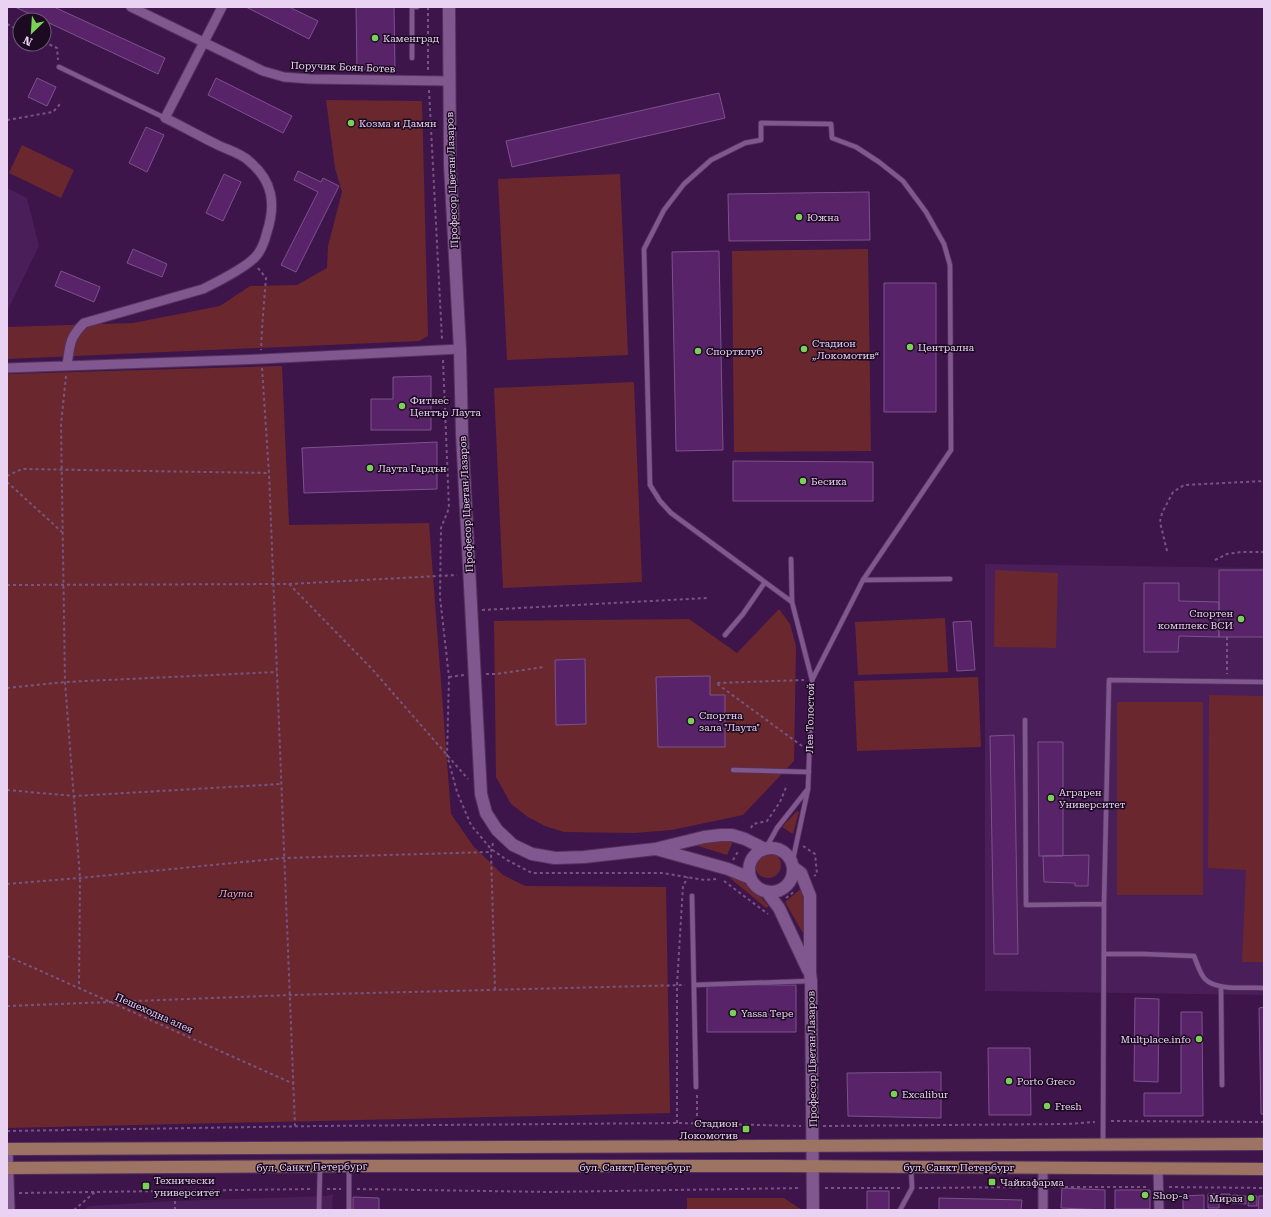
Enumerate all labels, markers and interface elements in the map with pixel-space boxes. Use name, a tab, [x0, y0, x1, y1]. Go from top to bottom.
north arrow	[12, 12, 52, 52]
text: N	[21, 33, 35, 48]
marker: Каменград	[370, 33, 380, 43]
place label: Каменград	[383, 33, 440, 44]
street label: Поручик Боян Ботев	[290, 60, 396, 74]
street label: Професор Цветан Лазаров	[444, 111, 460, 248]
marker: Козма и Дамян	[346, 118, 356, 128]
place label: Козма и Дамян	[359, 118, 437, 129]
marker: Южна	[794, 212, 804, 222]
place label: Южна	[807, 212, 840, 223]
place label: Стадион „Локомотив“	[812, 338, 880, 361]
marker: Централна	[905, 342, 915, 352]
place label: Централна	[918, 342, 975, 353]
marker: Стадион „Локомотив“	[799, 344, 809, 354]
marker: Спортклуб	[693, 346, 703, 356]
place label: Спортклуб	[706, 346, 763, 357]
place label: Фитнес Център Лаута	[410, 395, 482, 418]
marker: Фитнес Център Лаута	[397, 401, 407, 411]
street label: Професор Цветан Лазаров	[457, 435, 475, 572]
marker: Лаута Гардън	[365, 463, 375, 473]
place label: Лаута Гардън	[378, 463, 447, 474]
marker: Бесика	[798, 476, 808, 486]
place label: Бесика	[811, 476, 847, 487]
place label: Спортен комплекс ВСИ	[1158, 608, 1233, 631]
marker: Спортен комплекс ВСИ	[1236, 614, 1246, 624]
street label: Лев Толостой	[804, 682, 816, 753]
place label: Спортна зала "Лаута"	[699, 710, 760, 733]
marker: Спортна зала "Лаута"	[686, 716, 696, 726]
place label: Аграрен Университет	[1059, 787, 1126, 810]
marker: Аграрен Университет	[1046, 793, 1056, 803]
park label: Лаута	[218, 888, 253, 899]
street label: Пешеходна алея	[113, 991, 195, 1035]
street label: Професор Цветан Лазаров	[805, 991, 819, 1127]
marker: Yassa Tepe	[728, 1008, 738, 1018]
place label: Yassa Tepe	[741, 1008, 794, 1019]
place label: Multplace.info	[1120, 1034, 1191, 1045]
marker: Multplace.info	[1194, 1034, 1204, 1044]
marker: Porto Greco	[1004, 1076, 1014, 1086]
place label: Porto Greco	[1017, 1076, 1075, 1087]
marker: Excalibur	[889, 1089, 899, 1099]
place label: Excalibur	[902, 1089, 948, 1100]
marker: Fresh	[1042, 1101, 1052, 1111]
place label: Fresh	[1055, 1101, 1082, 1112]
place label: Стадион Локомотив	[680, 1118, 738, 1141]
marker: Стадион Локомотив	[741, 1124, 751, 1134]
street label: бул. Санкт Петербург	[256, 1161, 368, 1173]
street label: бул. Санкт Петербург	[579, 1162, 691, 1173]
street label: бул. Санкт Петербург	[903, 1162, 1015, 1173]
place label: Технически университет	[154, 1175, 220, 1198]
marker: Чайкафарма	[987, 1177, 997, 1187]
place label: Чайкафарма	[1000, 1177, 1065, 1188]
marker: Технически университет	[141, 1181, 151, 1191]
marker: Shop-a	[1140, 1190, 1150, 1200]
place label: Shop-a	[1153, 1190, 1189, 1201]
place label: Мирая	[1209, 1193, 1243, 1204]
marker: Мирая	[1246, 1193, 1256, 1203]

